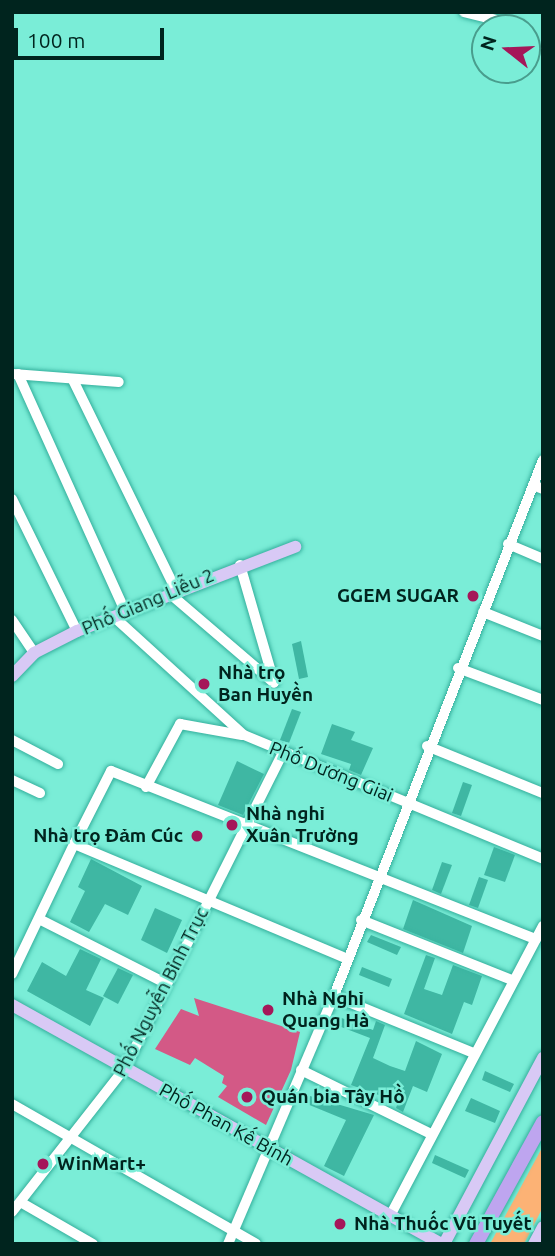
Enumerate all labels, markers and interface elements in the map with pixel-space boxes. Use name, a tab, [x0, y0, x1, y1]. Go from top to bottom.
scale bar	[18, 14, 168, 58]
north arrow	[471, 14, 541, 84]
text: 100 m	[27, 28, 85, 52]
text: N	[475, 33, 501, 53]
street label: Phố Giang Liễu 2	[78, 564, 218, 640]
place label: GGEM SUGAR	[337, 585, 459, 607]
marker: GGEM SUGAR	[465, 588, 481, 604]
place label: Nhà trọ Ban Huyền	[218, 662, 313, 706]
marker: Nhà trọ Ban Huyền	[196, 676, 212, 692]
street label: Phố Dương Giai	[266, 737, 396, 807]
place label: Nhà nghỉ Xuân Trường	[246, 803, 359, 847]
marker: Nhà nghỉ Xuân Trường	[224, 817, 240, 833]
place label: Nhà trọ Đảm Cúc	[33, 825, 183, 847]
marker: Nhà trọ Đảm Cúc	[189, 828, 205, 844]
street label: Phố Nguyễn Bỉnh Trục	[108, 904, 214, 1080]
place label: Nhà Nghỉ Quang Hà	[282, 988, 369, 1032]
marker: Nhà Nghỉ Quang Hà	[260, 1002, 276, 1018]
street label: Phố Phan Kế Bính	[155, 1079, 297, 1171]
place label: Quán bia Tây Hồ	[261, 1086, 405, 1108]
marker: Quán bia Tây Hồ	[239, 1089, 255, 1105]
place label: WinMart+	[57, 1153, 146, 1175]
marker: WinMart+	[35, 1156, 51, 1172]
place label: Nhà Thuốc Vũ Tuyết	[354, 1213, 532, 1235]
marker: Nhà Thuốc Vũ Tuyết	[332, 1216, 348, 1232]

